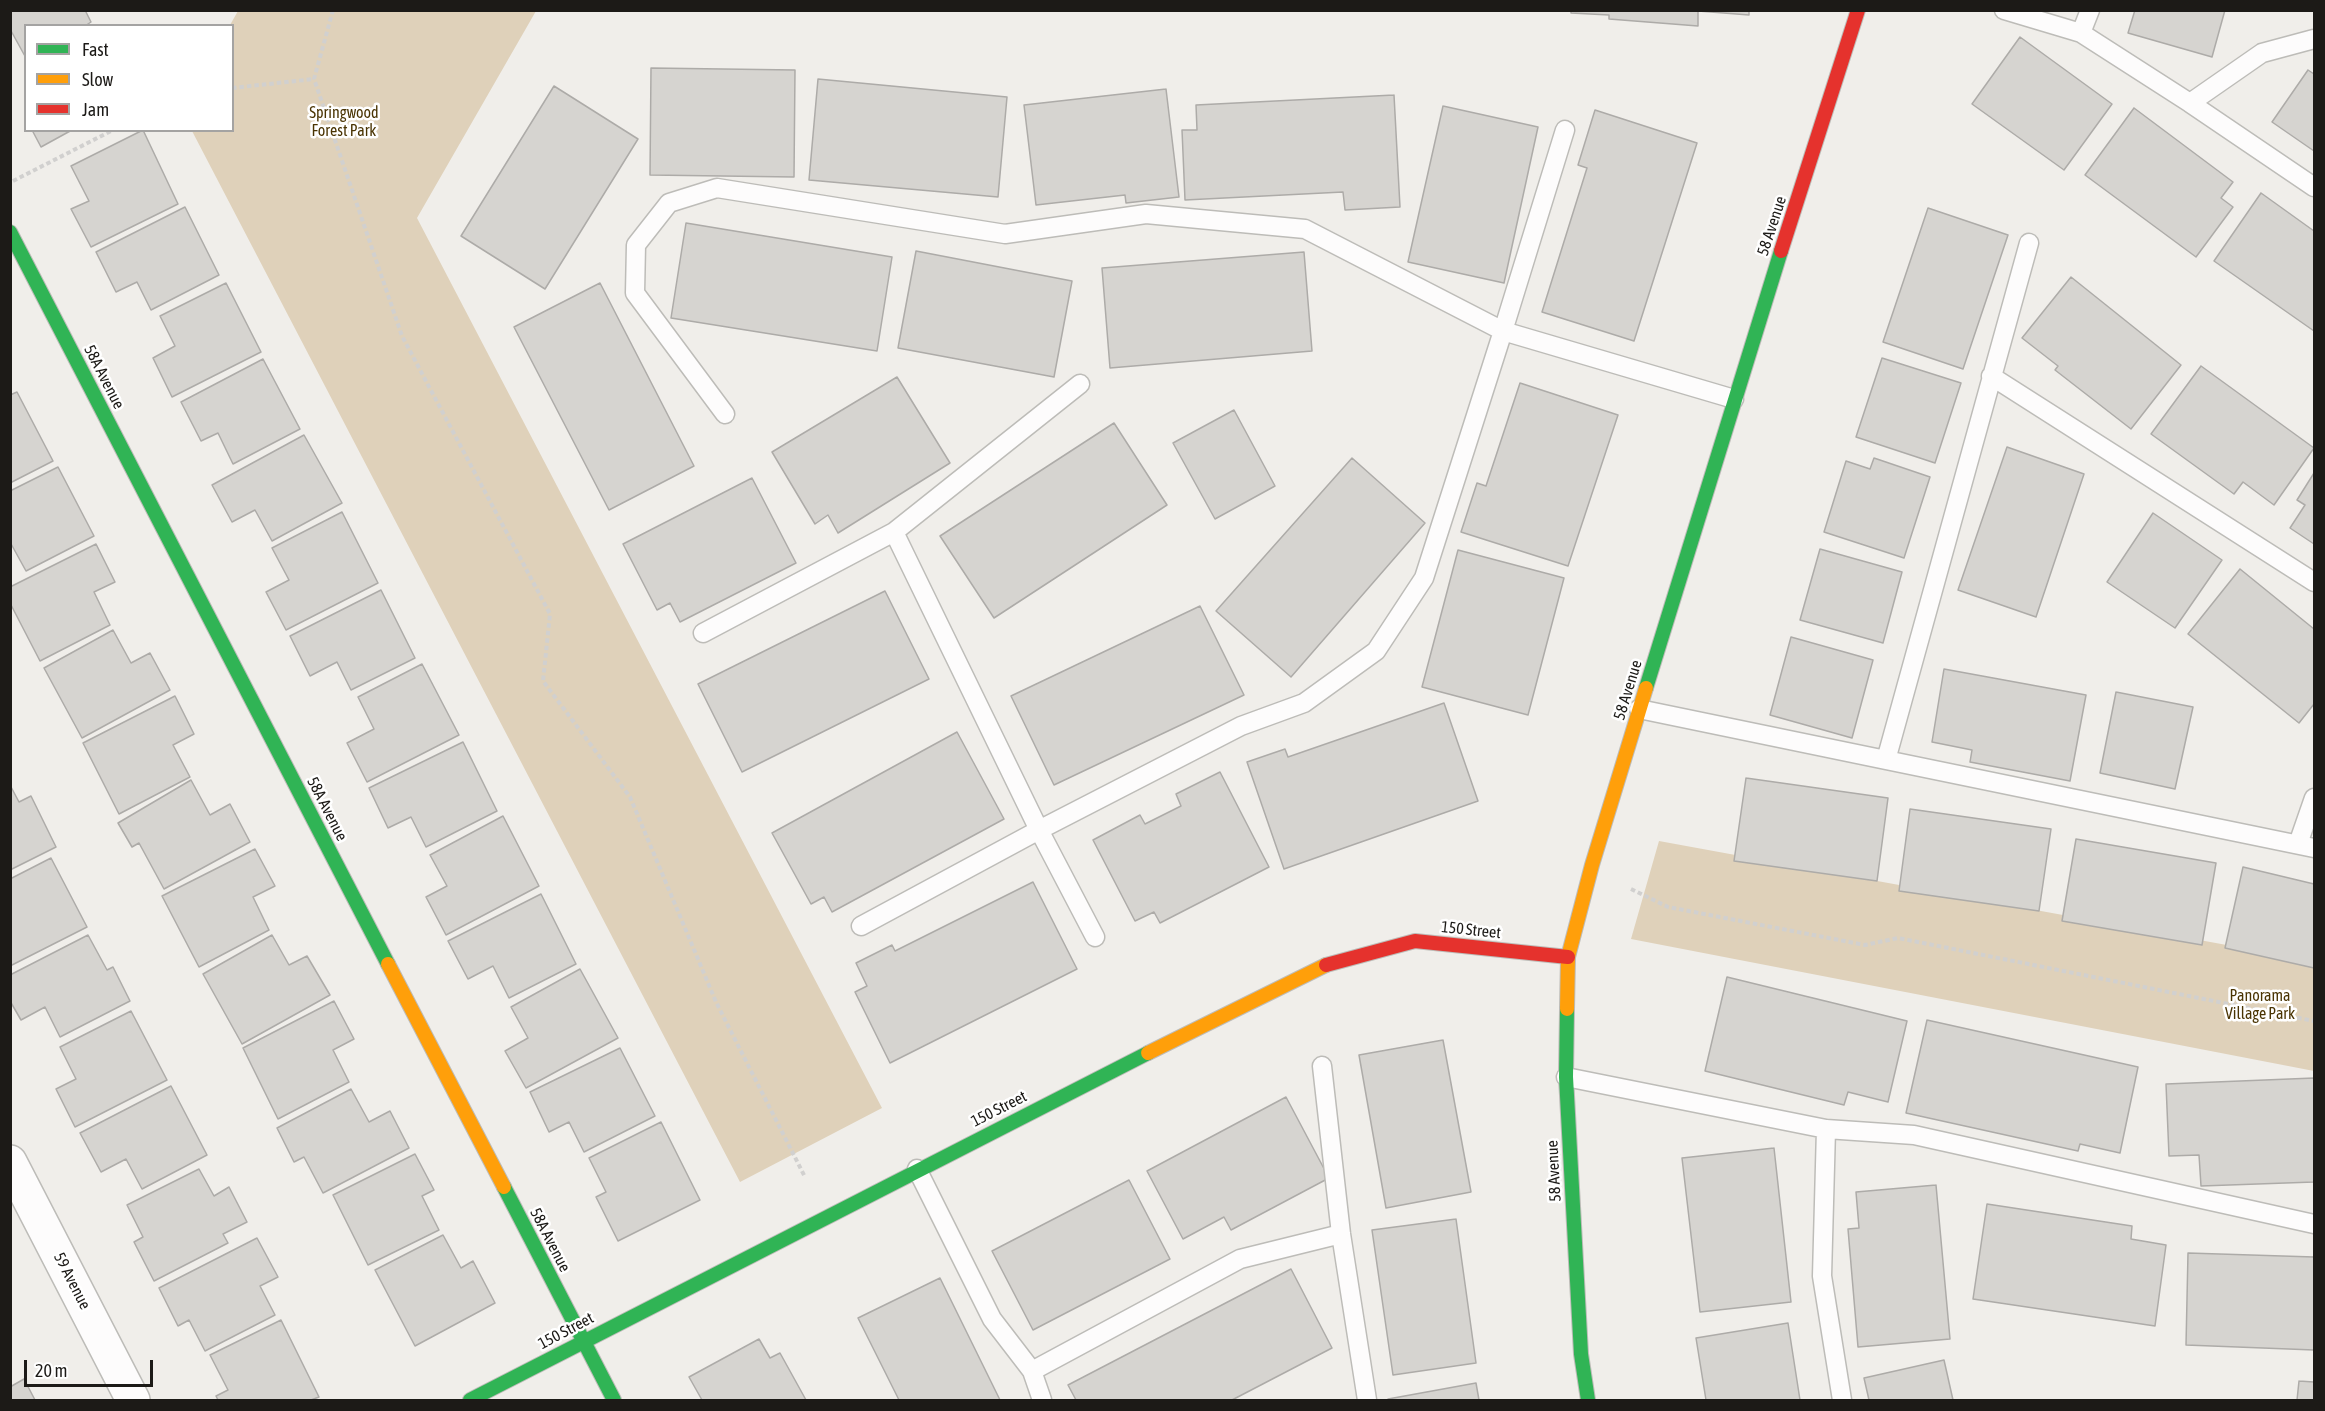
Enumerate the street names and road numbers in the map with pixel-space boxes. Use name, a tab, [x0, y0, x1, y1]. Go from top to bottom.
street label: 58 Avenue	[1753, 194, 1791, 258]
street label: 58A Avenue	[80, 342, 128, 412]
street label: 58 Avenue	[1610, 658, 1646, 722]
street label: 58A Avenue	[303, 774, 351, 844]
street label: 150 Street	[1440, 917, 1502, 943]
street label: 150 Street	[968, 1087, 1030, 1131]
street label: 58 Avenue	[1543, 1140, 1565, 1202]
street label: 58A Avenue	[526, 1205, 574, 1275]
street label: 59 Avenue	[49, 1249, 95, 1313]
street label: 150 Street	[535, 1308, 597, 1354]

